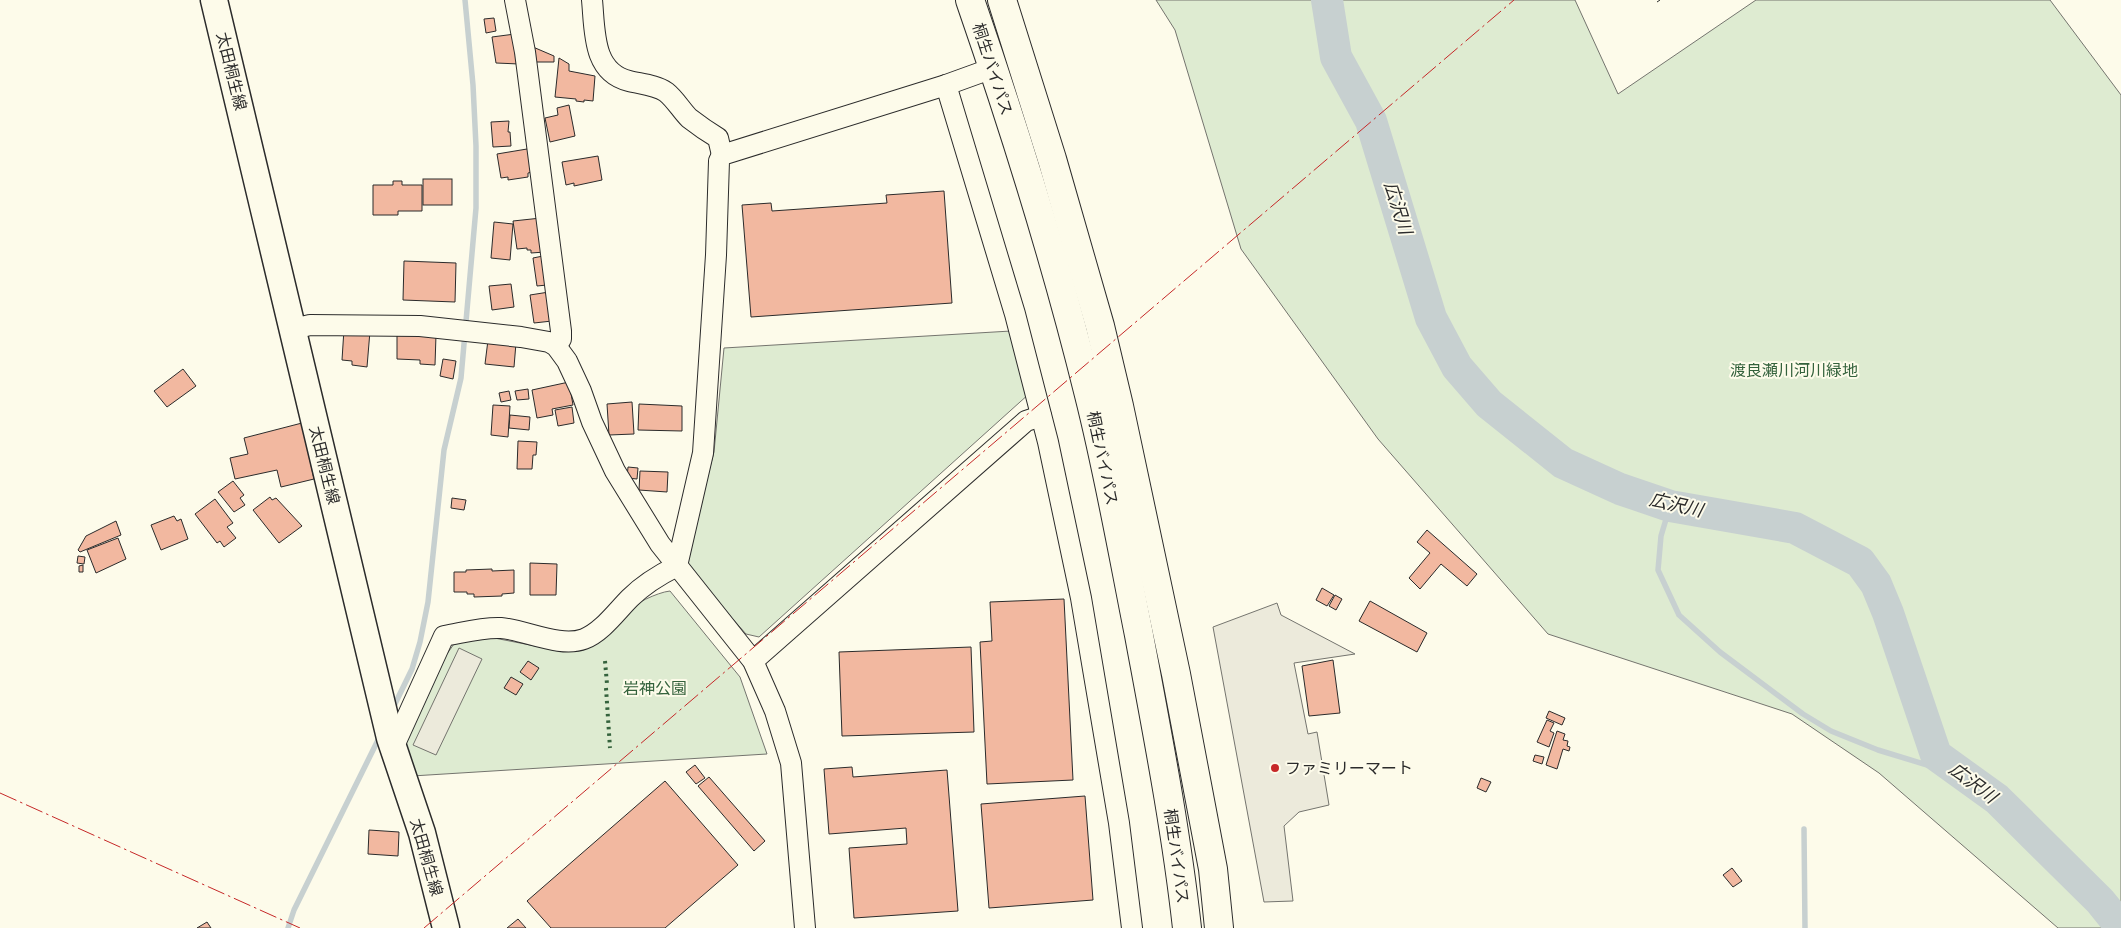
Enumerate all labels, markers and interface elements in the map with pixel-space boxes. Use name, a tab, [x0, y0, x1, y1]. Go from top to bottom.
street label: 桐生バイパス	[970, 20, 1017, 117]
street label: 太田桐生線	[214, 30, 251, 112]
water label: 広沢川	[1381, 179, 1418, 239]
park label: 渡良瀬川河川緑地	[1730, 360, 1858, 379]
street label: 桐生バイパス	[1084, 409, 1123, 507]
street label: 太田桐生線	[307, 424, 344, 506]
water label: 広沢川	[1647, 487, 1707, 521]
park label: 岩神公園	[623, 678, 687, 697]
water label: 広沢川	[1945, 757, 2003, 808]
place label: ファミリーマート	[1285, 758, 1413, 777]
marker: ファミリーマート	[1269, 762, 1281, 774]
street label: 桐生バイパス	[1161, 807, 1194, 905]
street label: 太田桐生線	[407, 816, 448, 898]

